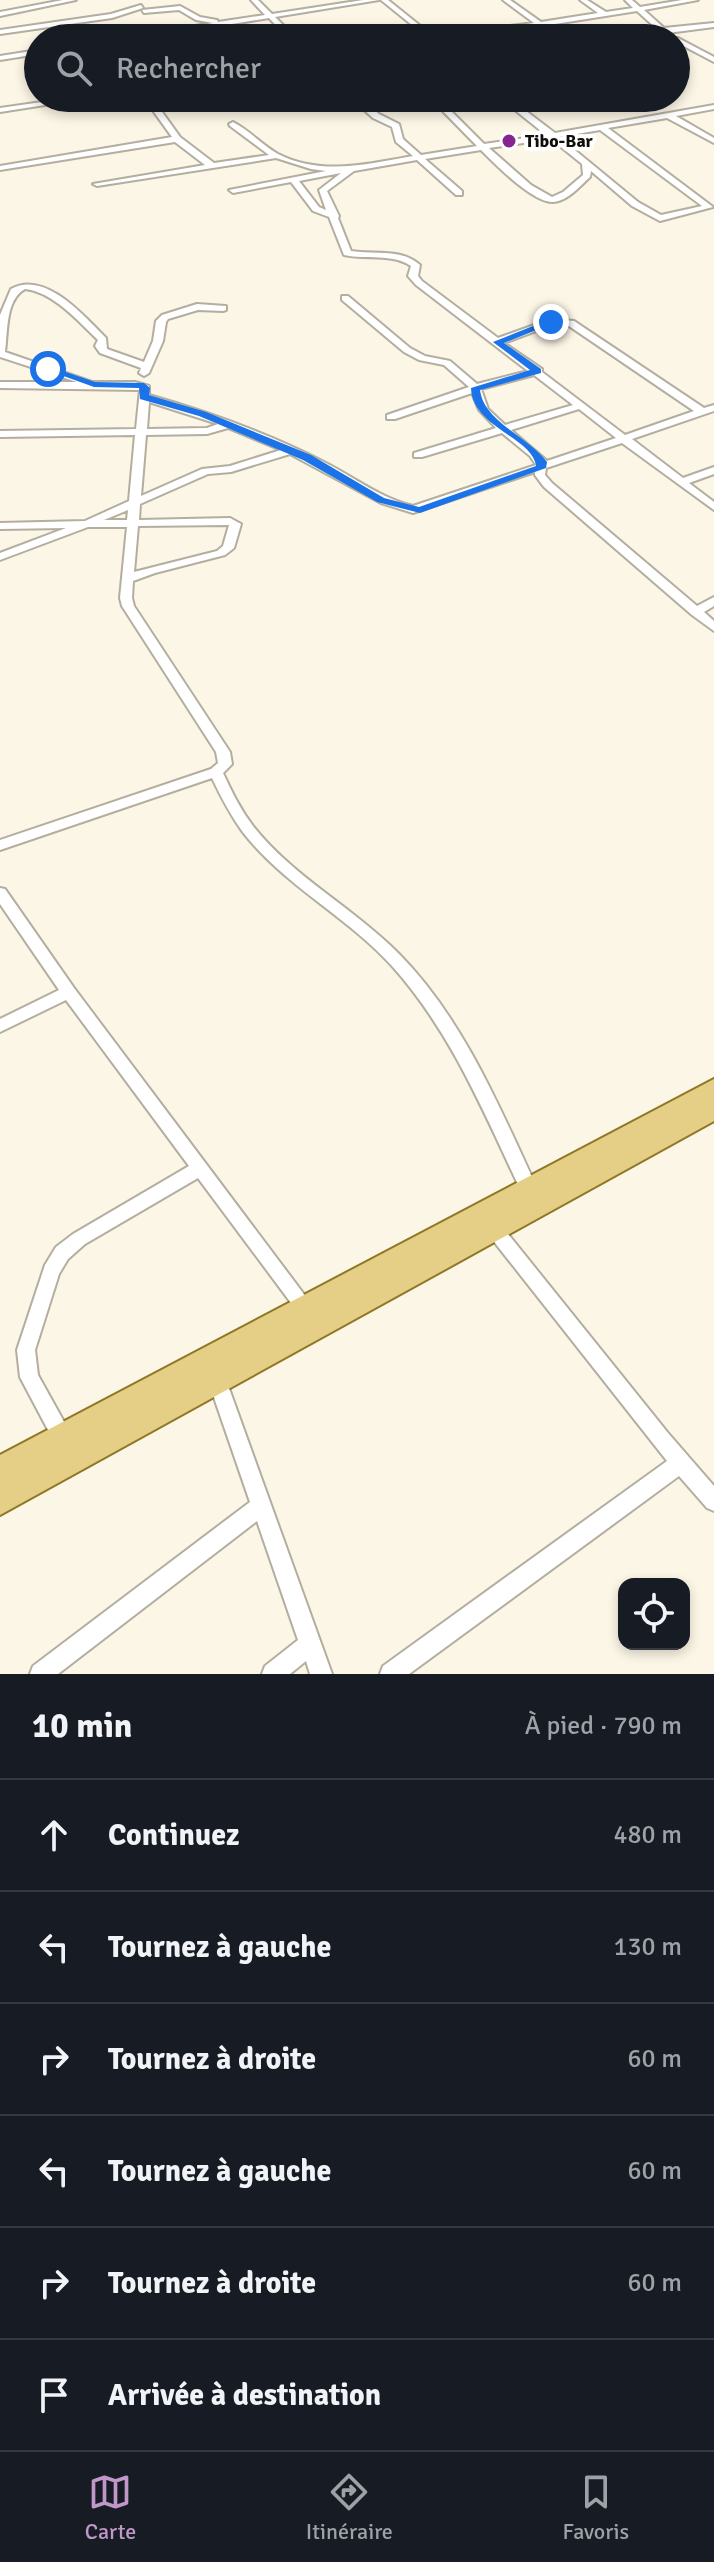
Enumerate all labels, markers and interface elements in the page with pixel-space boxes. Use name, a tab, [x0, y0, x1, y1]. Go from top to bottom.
search box	[24, 24, 690, 112]
icon: search	[52, 46, 96, 90]
text: Rechercher	[116, 50, 261, 87]
place label: Tibo-Bar	[525, 130, 594, 152]
marker: Tibo-Bar	[500, 132, 518, 150]
route end	[533, 304, 569, 340]
route start	[30, 351, 66, 387]
map controls	[618, 1578, 690, 1650]
button: locate	[618, 1578, 690, 1650]
text: 10 min	[32, 1705, 132, 1747]
text: À pied · 790 m	[525, 1710, 682, 1742]
icon: ahead	[32, 1813, 76, 1857]
text: Continuez	[108, 1817, 240, 1854]
text: 480 m	[613, 1819, 682, 1851]
icon: left	[32, 1925, 76, 1969]
text: Tournez à gauche	[108, 1929, 331, 1966]
text: 130 m	[613, 1931, 682, 1963]
icon: right	[32, 2037, 76, 2081]
text: Tournez à droite	[108, 2041, 316, 2078]
text: 60 m	[627, 2043, 682, 2075]
icon: left	[32, 2149, 76, 2193]
text: Tournez à gauche	[108, 2153, 331, 2190]
text: 60 m	[627, 2155, 682, 2187]
icon: right	[32, 2261, 76, 2305]
text: Tournez à droite	[108, 2265, 316, 2302]
text: 60 m	[627, 2267, 682, 2299]
icon: arrive	[32, 2373, 76, 2417]
text: Arrivée à destination	[108, 2377, 381, 2414]
tab: Carte	[85, 2470, 136, 2545]
tab: Itinéraire	[306, 2470, 393, 2545]
tab: Favoris	[562, 2470, 629, 2545]

